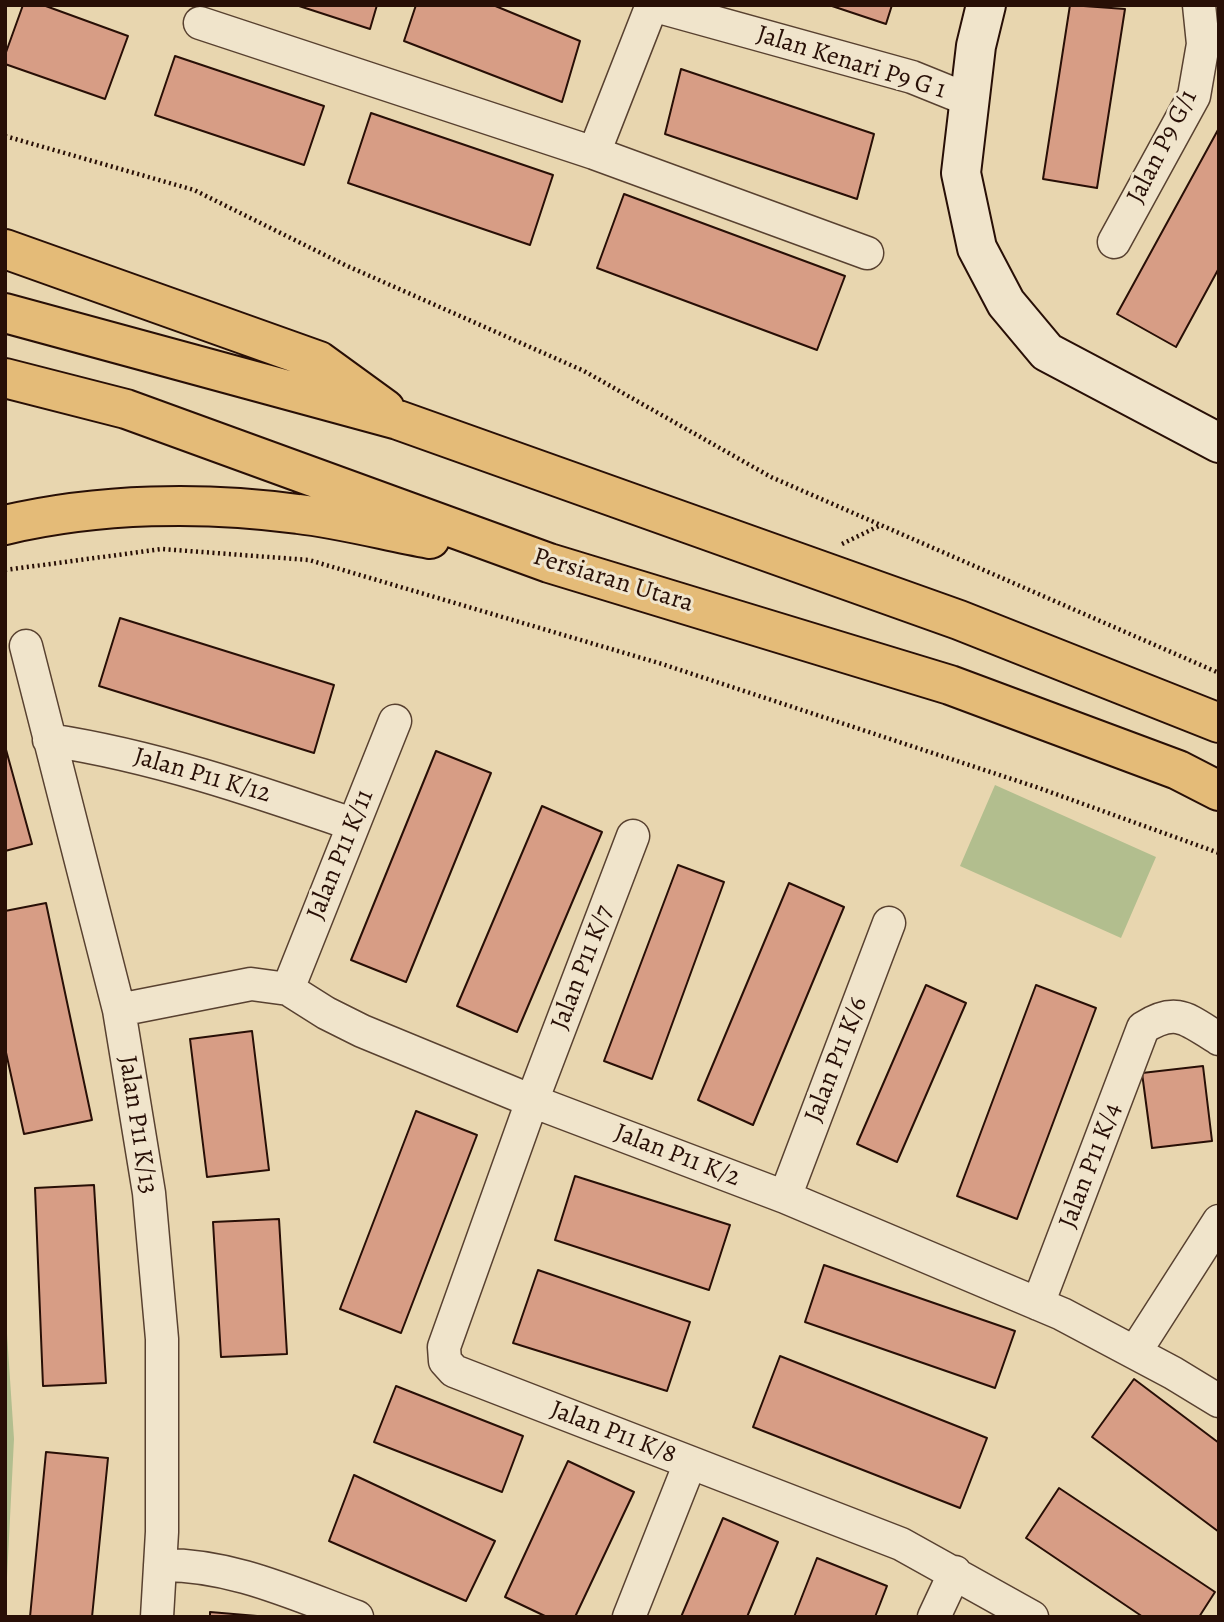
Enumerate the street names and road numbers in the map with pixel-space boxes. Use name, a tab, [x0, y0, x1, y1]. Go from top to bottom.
street label: Jalan Kenari P9 G 1	[753, 19, 949, 107]
street label: Jalan P9 G/1	[1121, 85, 1205, 209]
street label: Persiaran Utara	[529, 542, 697, 620]
street label: Jalan P11 K/12	[130, 742, 274, 810]
street label: Jalan P11 K/11	[301, 785, 381, 925]
street label: Jalan P11 K/7	[545, 901, 621, 1035]
street label: Jalan P11 K/6	[799, 993, 875, 1127]
street label: Jalan P11 K/13	[111, 1054, 163, 1196]
street label: Jalan P11 K/4	[1053, 1099, 1129, 1233]
street label: Jalan P11 K/2	[610, 1118, 744, 1194]
street label: Jalan P11 K/8	[546, 1395, 680, 1471]

